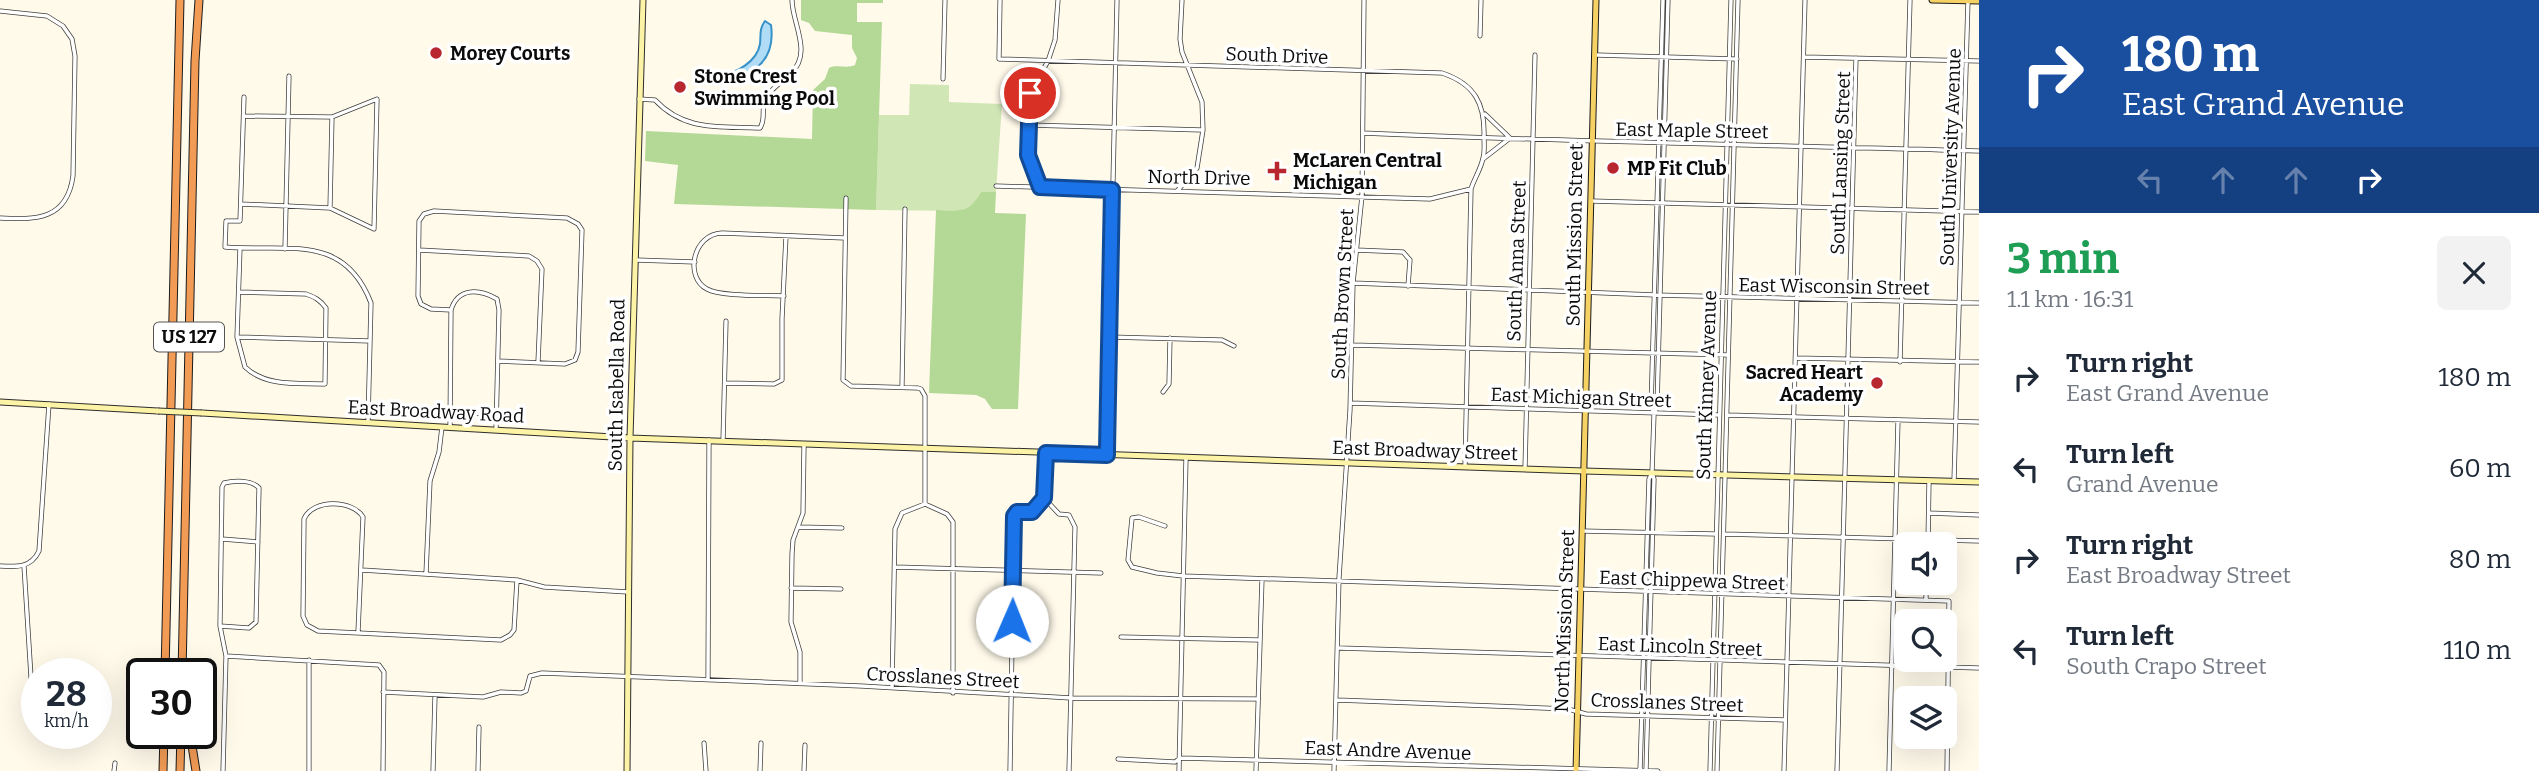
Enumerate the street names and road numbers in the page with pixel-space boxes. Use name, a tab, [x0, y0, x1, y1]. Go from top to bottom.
street label: South Drive	[1225, 42, 1329, 69]
street label: South University Avenue	[1935, 48, 1966, 266]
street label: South Lansing Street	[1826, 71, 1855, 255]
street label: East Maple Street	[1615, 118, 1769, 143]
street label: South Mission Street	[1561, 143, 1588, 327]
street label: North Drive	[1147, 165, 1251, 190]
street label: South Anna Street	[1502, 180, 1531, 342]
street label: South Brown Street	[1327, 208, 1358, 380]
street label: East Wisconsin Street	[1738, 273, 1930, 300]
street label: South Kinney Avenue	[1692, 290, 1721, 480]
street label: South Isabella Road	[603, 298, 630, 472]
road number: US 127	[154, 323, 224, 352]
street label: East Michigan Street	[1490, 383, 1672, 412]
street label: East Broadway Road	[347, 395, 525, 428]
street label: East Broadway Street	[1332, 436, 1518, 465]
street label: North Mission Street	[1550, 529, 1579, 713]
street label: East Chippewa Street	[1599, 566, 1786, 595]
street label: East Lincoln Street	[1597, 632, 1763, 661]
street label: Crosslanes Street	[866, 662, 1020, 693]
street label: Crosslanes Street	[1590, 688, 1744, 717]
street label: East Andre Avenue	[1304, 736, 1472, 765]

